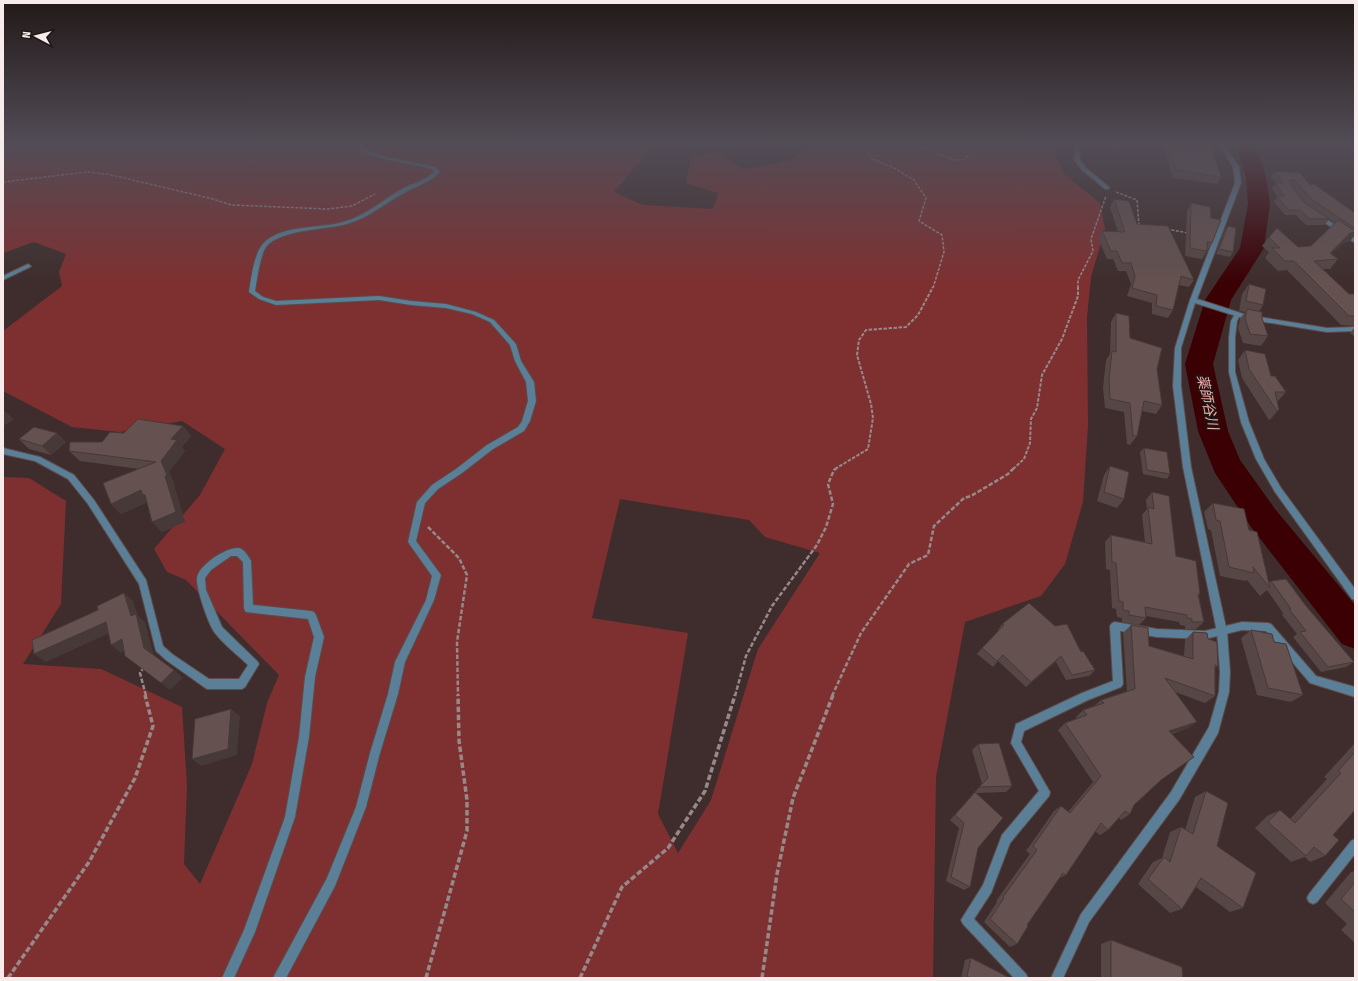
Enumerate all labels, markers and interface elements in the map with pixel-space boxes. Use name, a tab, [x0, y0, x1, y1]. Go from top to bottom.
north arrow	[16, 16, 56, 56]
text: N	[20, 31, 33, 39]
water label: 薬師谷川	[1193, 373, 1222, 433]

